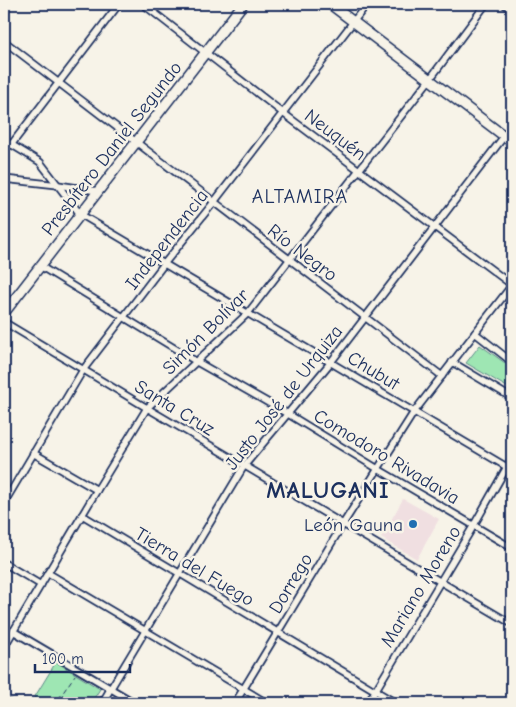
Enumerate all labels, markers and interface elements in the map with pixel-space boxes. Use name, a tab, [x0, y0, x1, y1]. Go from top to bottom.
street label: Presbítero Daniel Segundo	[37, 57, 187, 240]
street label: Neuquén	[300, 105, 370, 165]
street label: Independencia	[121, 185, 213, 294]
district label: ALTAMIRA	[252, 185, 348, 208]
street label: Río Negro	[263, 220, 342, 286]
street label: Simón Bolívar	[158, 284, 254, 379]
street label: Justo José de Urquiza	[220, 321, 347, 474]
street label: Chubut	[343, 347, 404, 395]
street label: Santa Cruz	[131, 376, 218, 440]
street label: Comodoro Rivadavia	[310, 405, 463, 509]
district label: MALUGANI	[266, 476, 390, 504]
place label: León Gauna	[304, 514, 403, 536]
marker: León Gauna	[407, 518, 419, 530]
street label: Mariano Moreno	[376, 522, 466, 651]
street label: Tierra del Fuego	[131, 523, 258, 611]
street label: Dorrego	[264, 549, 317, 618]
scale bar	[35, 642, 130, 674]
text: 100 m	[42, 650, 84, 668]

